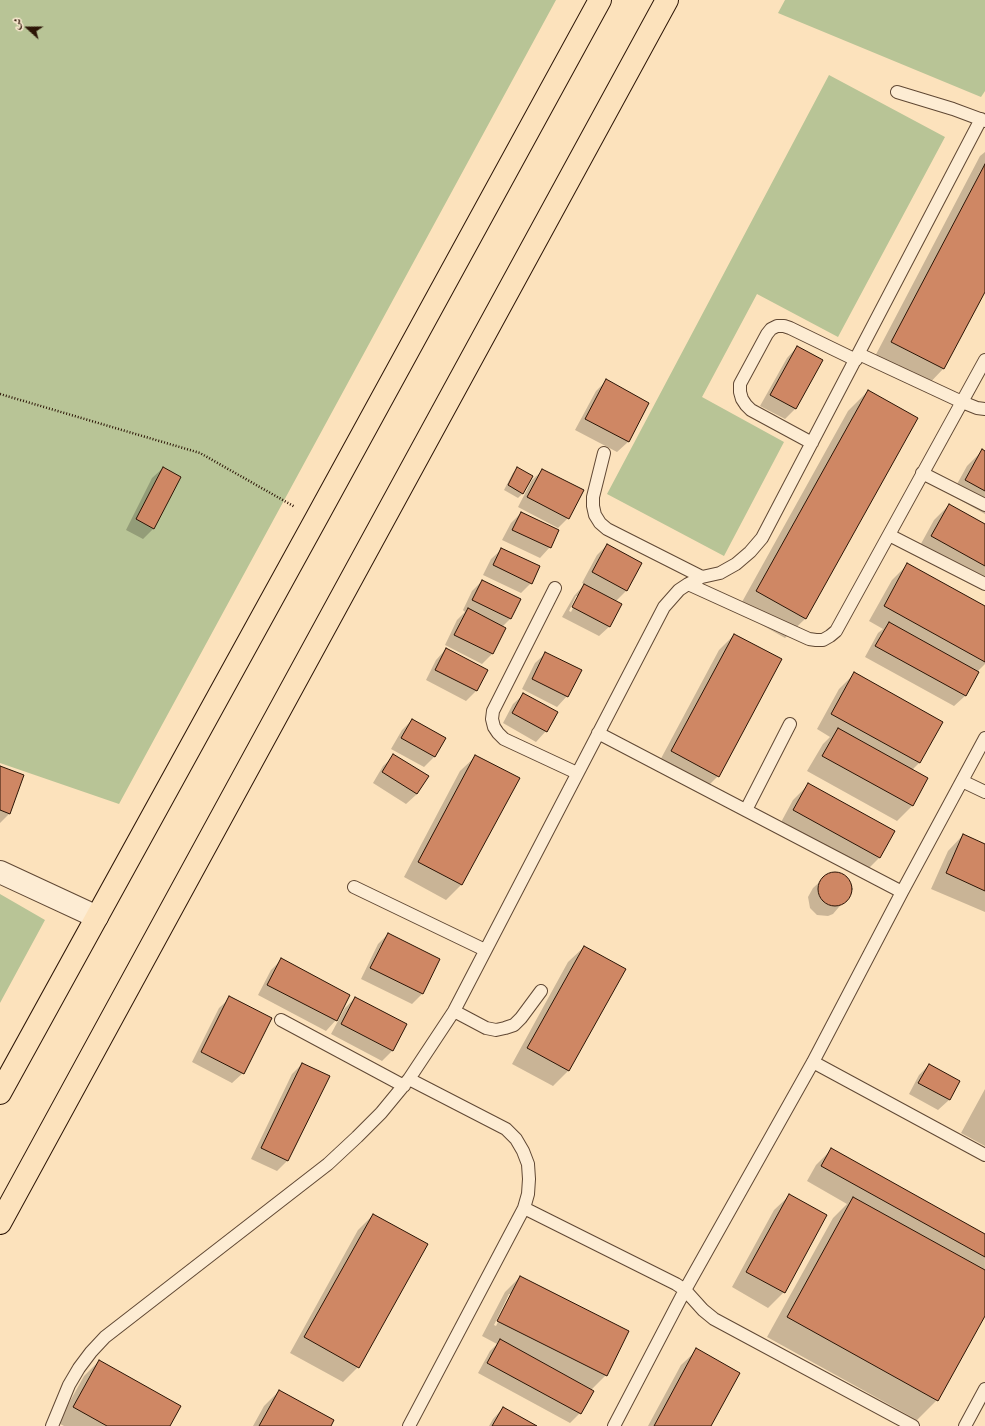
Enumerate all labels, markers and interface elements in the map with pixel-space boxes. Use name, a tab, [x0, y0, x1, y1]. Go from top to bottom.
north arrow	[8, 8, 48, 48]
text: ش	[8, 16, 25, 31]

